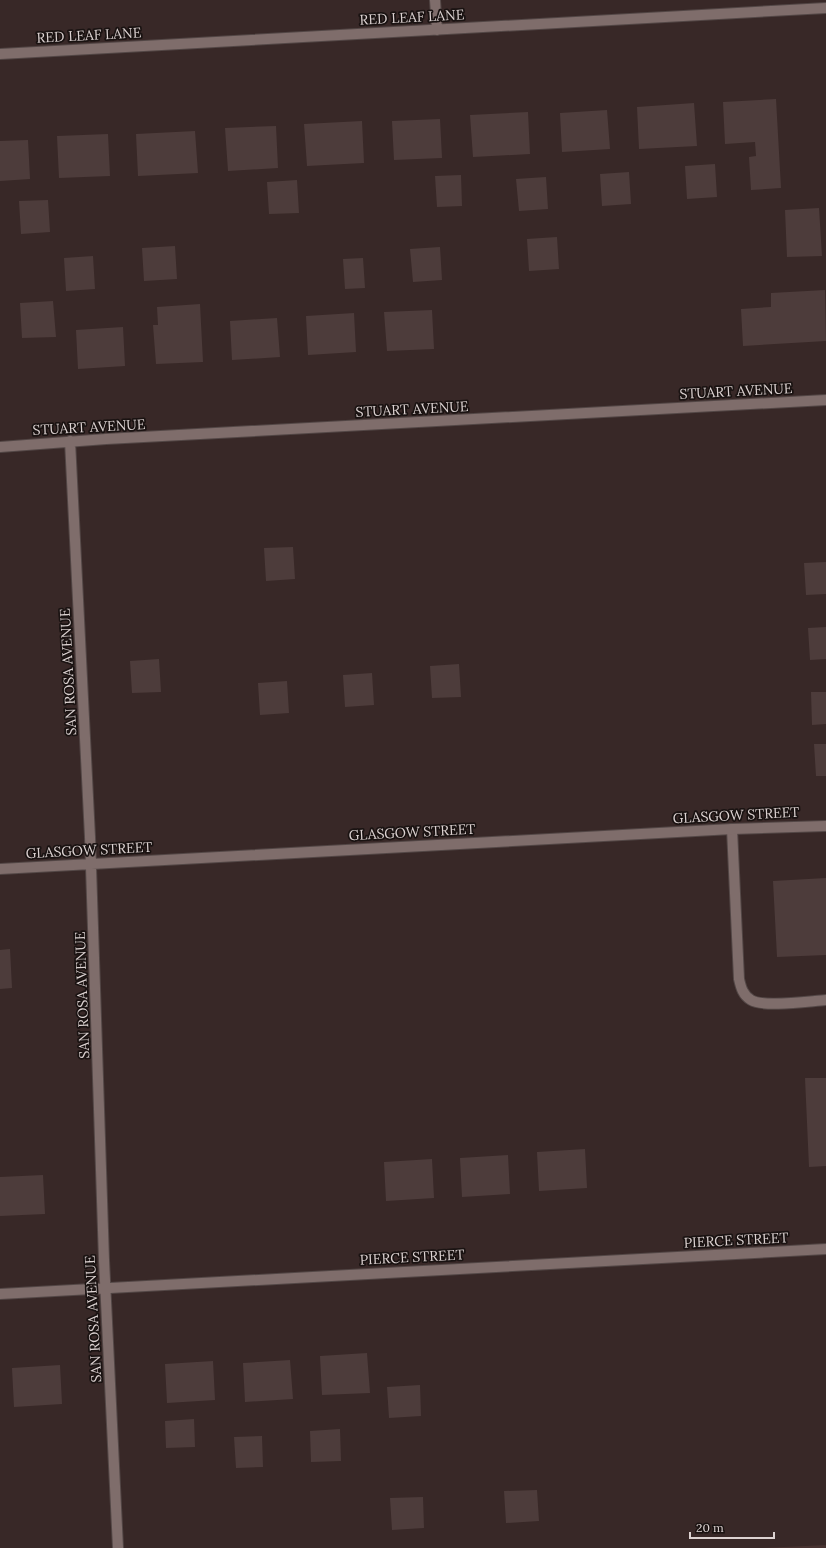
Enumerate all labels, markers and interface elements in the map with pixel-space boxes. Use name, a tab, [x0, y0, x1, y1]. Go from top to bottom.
street label: RED LEAF LANE	[359, 5, 465, 29]
street label: RED LEAF LANE	[36, 23, 142, 47]
street label: STUART AVENUE	[679, 379, 793, 403]
street label: STUART AVENUE	[355, 397, 469, 421]
street label: STUART AVENUE	[32, 415, 146, 439]
street label: SAN ROSA AVENUE	[56, 608, 80, 736]
street label: GLASGOW STREET	[672, 803, 800, 827]
street label: GLASGOW STREET	[348, 820, 476, 844]
street label: GLASGOW STREET	[25, 838, 153, 862]
street label: SAN ROSA AVENUE	[71, 931, 93, 1059]
street label: PIERCE STREET	[683, 1228, 789, 1252]
street label: PIERCE STREET	[359, 1245, 465, 1269]
street label: SAN ROSA AVENUE	[81, 1255, 105, 1383]
scale bar	[690, 1514, 774, 1540]
text: 20 m	[696, 1520, 724, 1535]

